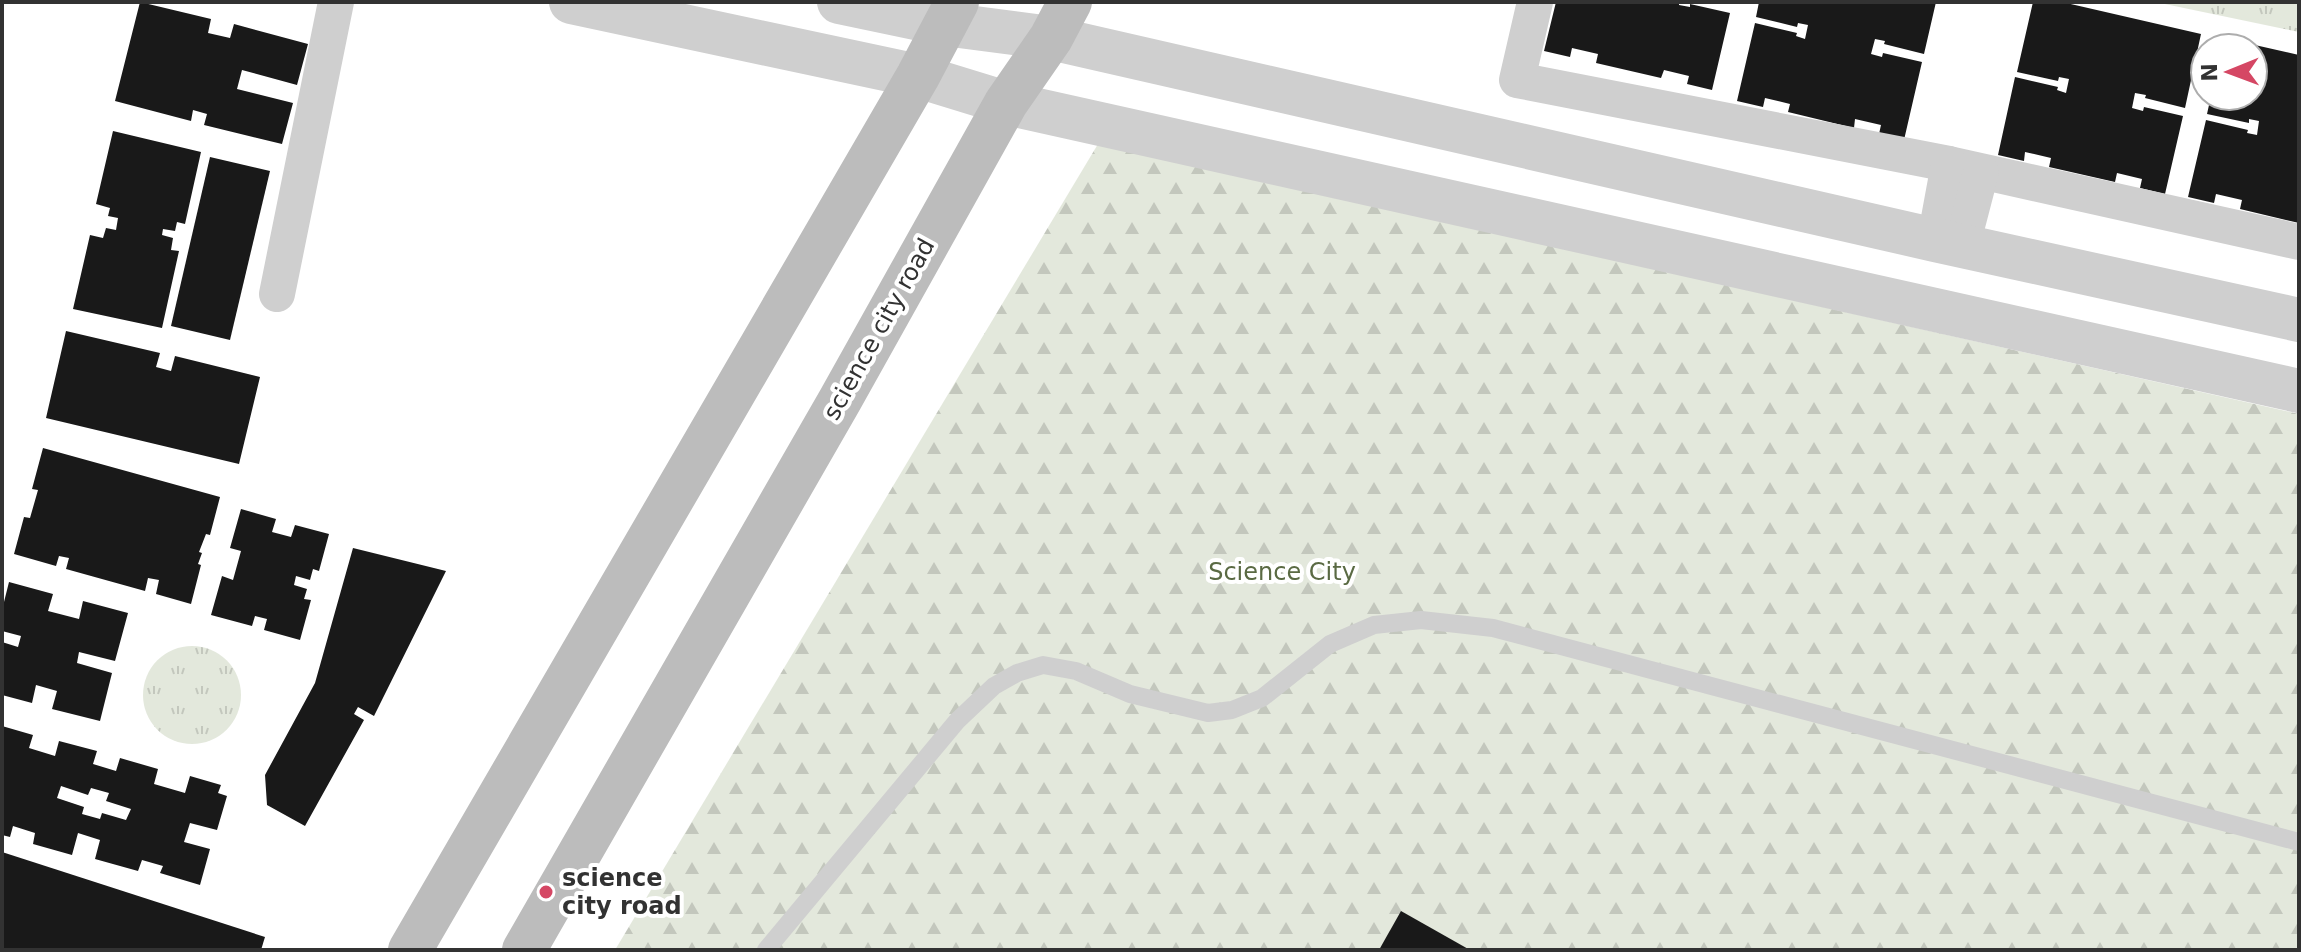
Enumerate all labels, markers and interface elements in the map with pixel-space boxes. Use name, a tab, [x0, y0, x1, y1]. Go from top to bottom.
north arrow	[2189, 32, 2269, 112]
text: N	[2197, 63, 2222, 82]
street label: science city road	[818, 233, 940, 425]
park label: Science City	[1208, 558, 1356, 586]
place label: science city road	[562, 864, 682, 920]
marker: science city road	[537, 883, 555, 901]

